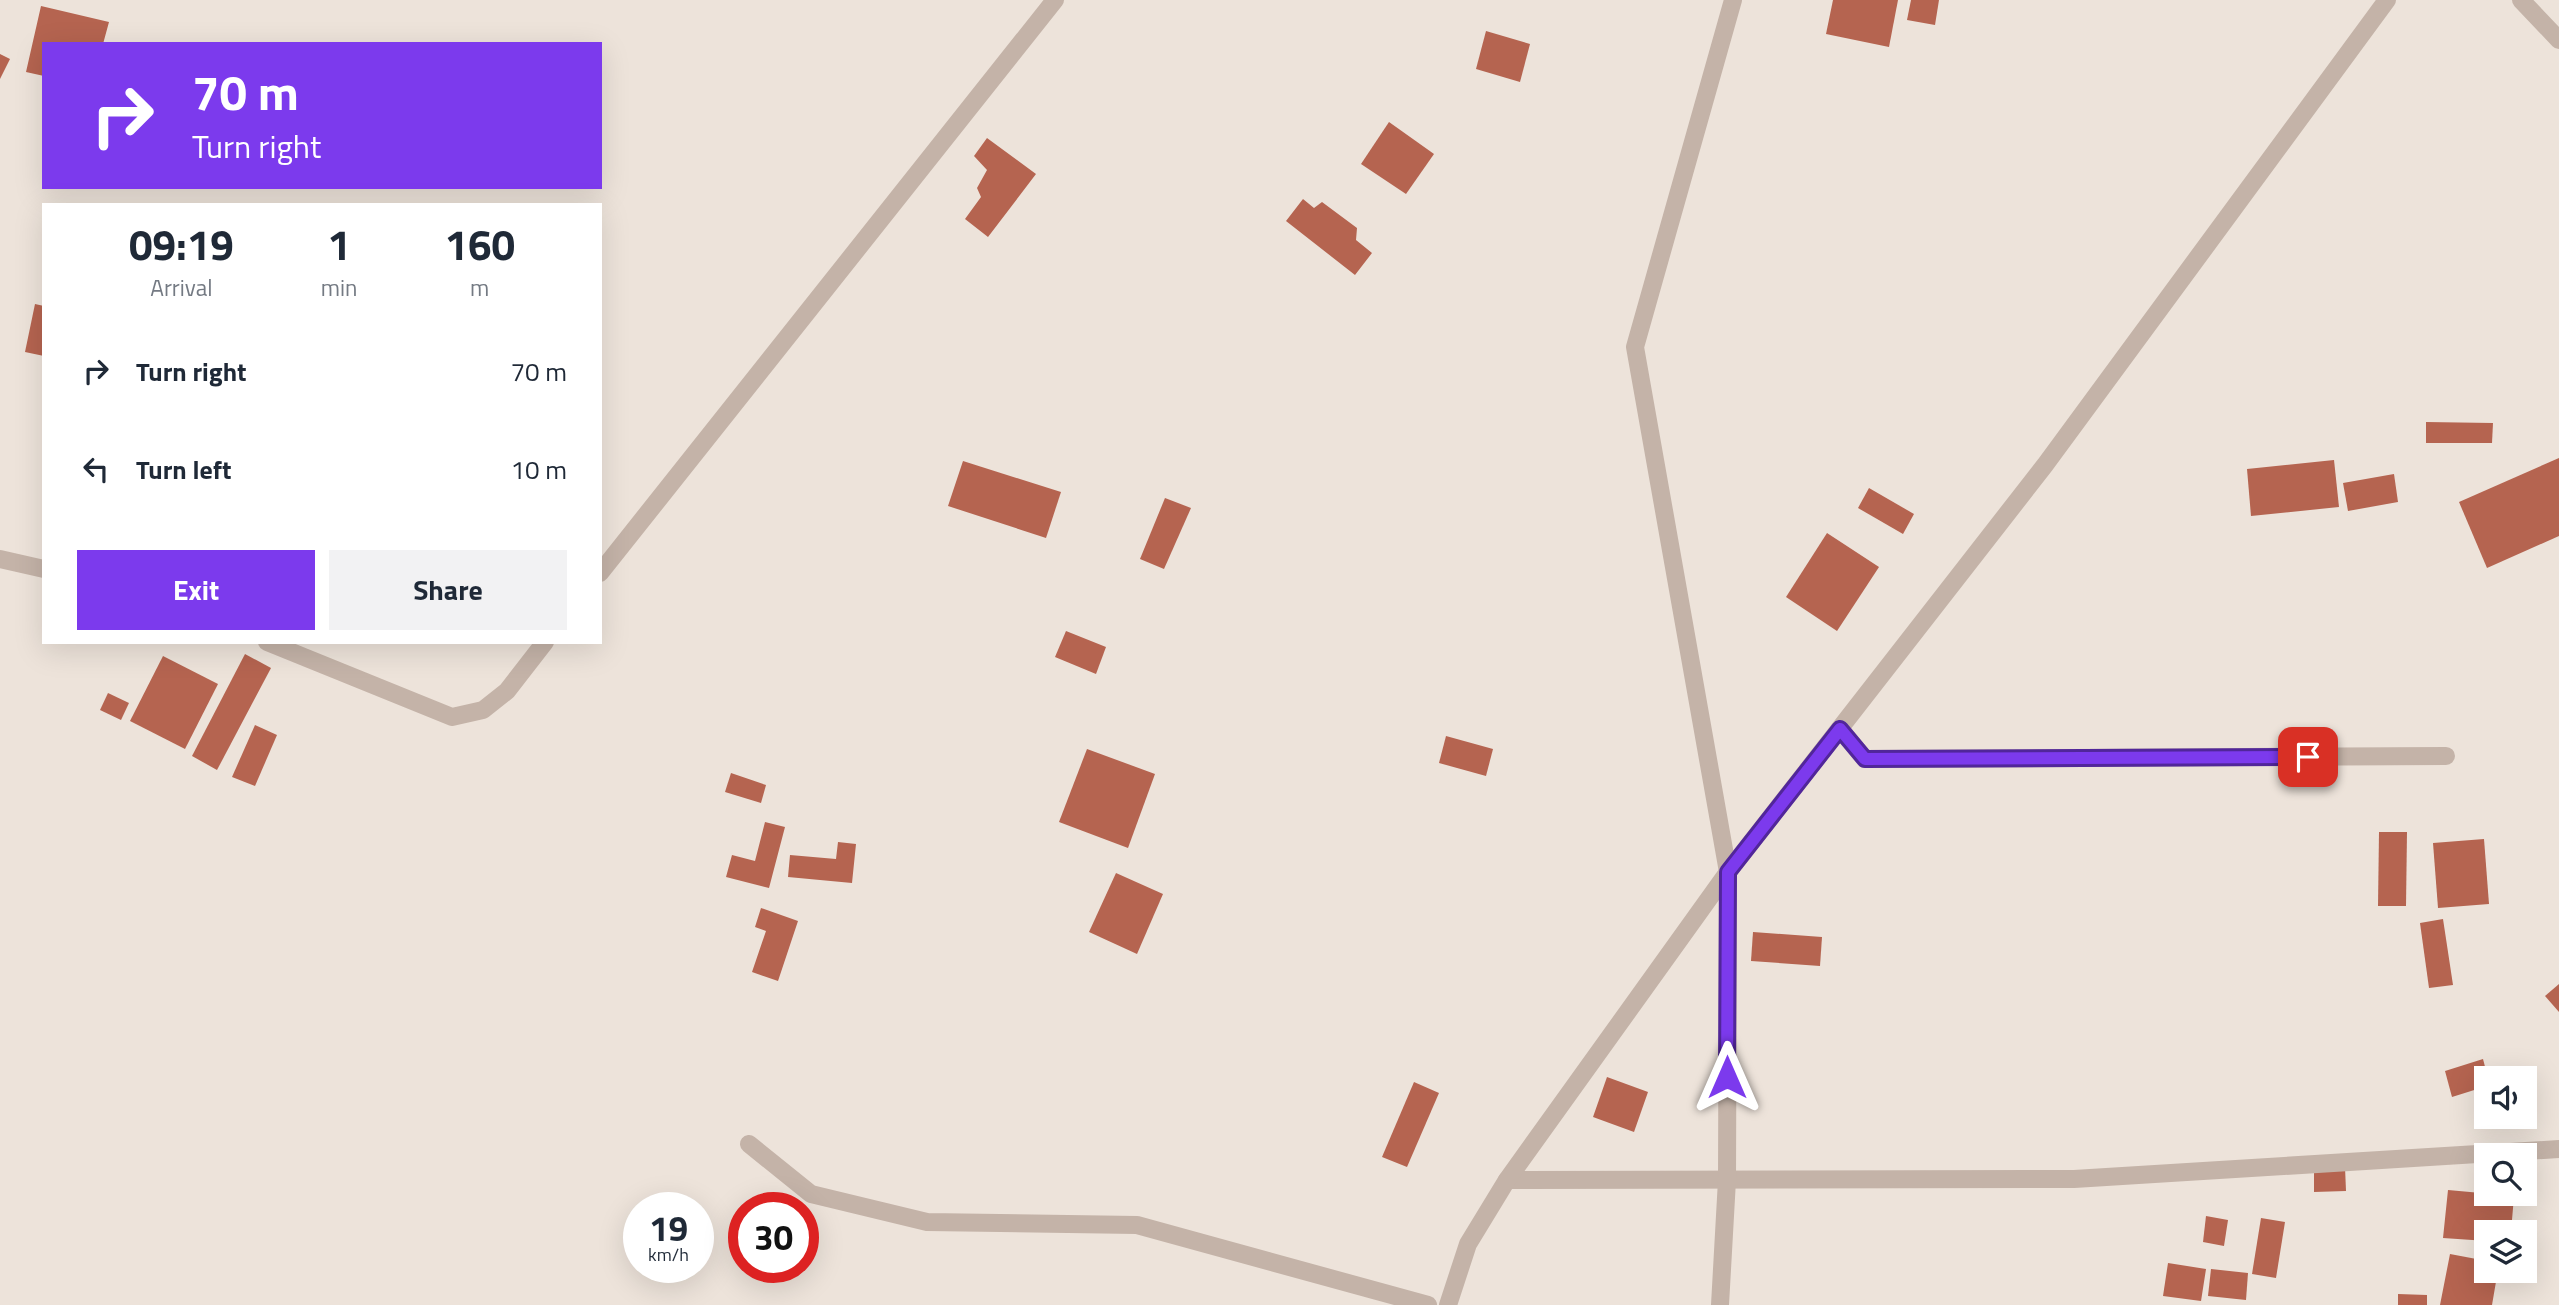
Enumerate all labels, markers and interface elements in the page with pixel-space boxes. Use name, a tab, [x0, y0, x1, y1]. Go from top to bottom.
text: 70 m	[192, 54, 299, 129]
icon: right	[77, 70, 168, 161]
text: Turn right	[192, 122, 321, 170]
text: 09:19	[129, 212, 234, 276]
text: 1	[327, 212, 351, 276]
text: 160	[444, 212, 515, 276]
text: Arrival	[150, 270, 213, 305]
text: min	[321, 270, 357, 305]
text: m	[470, 270, 489, 305]
icon: right	[77, 352, 115, 390]
text: Turn right	[136, 352, 247, 391]
text: 70 m	[510, 352, 567, 391]
icon: left	[77, 450, 115, 488]
text: Turn left	[136, 450, 231, 489]
text: 10 m	[510, 450, 567, 489]
button: Exit	[77, 550, 315, 630]
button: Share	[329, 550, 567, 630]
pin	[2278, 727, 2338, 787]
icon: arrive	[2289, 738, 2327, 776]
position arrow	[1690, 1040, 1764, 1114]
map controls	[2474, 1066, 2537, 1283]
button: sound	[2474, 1066, 2537, 1129]
button: search	[2474, 1143, 2537, 1206]
speed limit sign: 30	[728, 1192, 819, 1283]
text: 19	[649, 1201, 688, 1255]
button: layers	[2474, 1220, 2537, 1283]
text: km/h	[648, 1241, 689, 1268]

